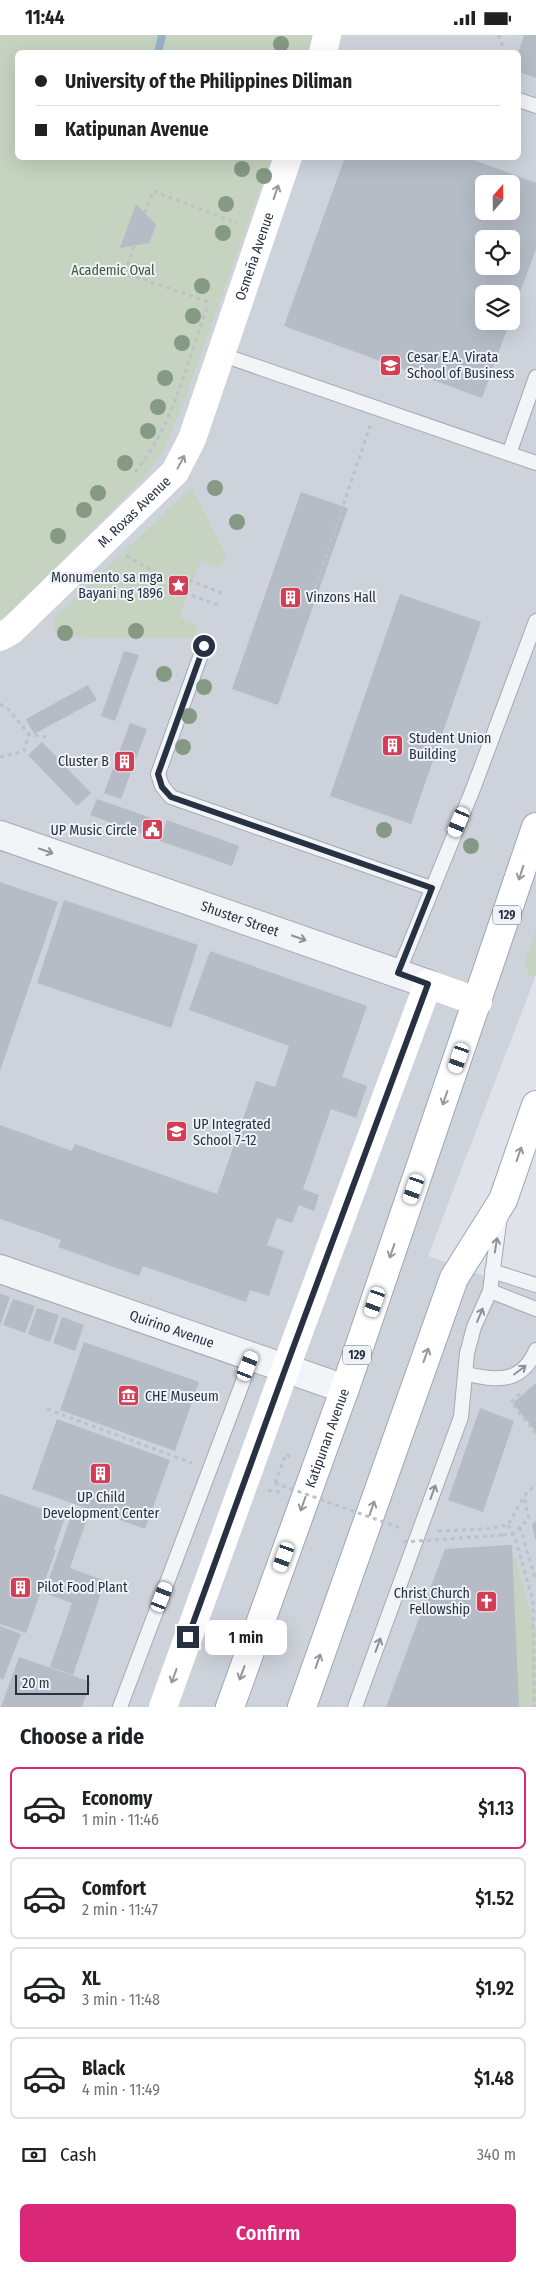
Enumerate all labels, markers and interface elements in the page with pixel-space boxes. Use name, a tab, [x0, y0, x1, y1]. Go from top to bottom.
text: 11:44	[25, 6, 65, 29]
text: University of the Philippines Diliman	[65, 70, 352, 93]
text: Katipunan Avenue	[65, 118, 209, 141]
north arrow	[475, 175, 520, 220]
map controls	[475, 175, 520, 330]
one-way arrow	[272, 185, 281, 200]
street label: Osmeña Avenue	[231, 210, 277, 303]
button: locate	[475, 230, 520, 275]
park label: Academic Oval	[71, 262, 155, 279]
button: layers	[475, 285, 520, 330]
place label: Cesar E.A. Virata School of Business	[407, 349, 515, 382]
school or university icon: Cesar E.A. Virata School of Business	[379, 353, 403, 377]
one-way arrow	[177, 455, 187, 469]
street label: M. Roxas Avenue	[94, 472, 174, 551]
place label: Monumento sa mga Bayani ng 1896	[51, 569, 163, 602]
place icon: Monumento sa mga Bayani ng 1896	[167, 573, 191, 597]
building icon: Vinzons Hall	[278, 585, 302, 609]
place label: Vinzons Hall	[306, 589, 376, 606]
route start	[193, 635, 215, 657]
place label: Student Union Building	[409, 730, 491, 763]
building icon: Student Union Building	[381, 734, 405, 758]
building icon: Cluster B	[113, 749, 137, 773]
place label: Cluster B	[58, 753, 109, 770]
car	[446, 805, 471, 839]
public building icon: UP Music Circle	[141, 818, 165, 842]
place label: UP Music Circle	[50, 822, 137, 839]
one-way arrow	[38, 847, 53, 856]
one-way arrow	[515, 865, 525, 881]
street label: Shuster Street	[199, 897, 282, 940]
road number: 129	[493, 905, 521, 925]
one-way arrow	[291, 934, 307, 944]
car	[447, 1041, 470, 1075]
one-way arrow	[440, 1089, 449, 1105]
place label: UP Integrated School 7-12	[193, 1116, 271, 1149]
school or university icon: UP Integrated School 7-12	[165, 1120, 189, 1144]
one-way arrow	[515, 1147, 524, 1162]
car	[402, 1172, 425, 1206]
one-way arrow	[491, 1238, 501, 1254]
one-way arrow	[387, 1243, 397, 1259]
car	[363, 1285, 386, 1319]
street label: Quirino Avenue	[127, 1306, 216, 1351]
one-way arrow	[475, 1308, 485, 1323]
road number: 129	[343, 1345, 371, 1365]
one-way arrow	[422, 1347, 431, 1363]
car	[235, 1349, 260, 1383]
one-way arrow	[513, 1365, 527, 1375]
museum icon: CHE Museum	[117, 1384, 141, 1408]
street label: Katipunan Avenue	[301, 1386, 353, 1490]
place label: CHE Museum	[145, 1388, 219, 1405]
building icon: UP Child Development Center	[89, 1462, 113, 1486]
one-way arrow	[429, 1485, 438, 1500]
place label: UP Child Development Center	[43, 1489, 159, 1522]
one-way arrow	[298, 1495, 307, 1511]
one-way arrow	[368, 1501, 377, 1516]
car	[271, 1540, 296, 1574]
building icon: Pilot Food Plant	[9, 1575, 33, 1599]
place label: Pilot Food Plant	[37, 1579, 128, 1596]
car	[149, 1580, 174, 1614]
place label: Christ Church Fellowship	[394, 1585, 470, 1618]
church icon: Christ Church Fellowship	[474, 1589, 498, 1613]
callout: 1 min	[206, 1619, 288, 1655]
route end	[177, 1626, 199, 1648]
text: 1 min	[229, 1628, 263, 1647]
one-way arrow	[374, 1638, 383, 1653]
one-way arrow	[314, 1654, 323, 1669]
one-way arrow	[237, 1665, 246, 1680]
one-way arrow	[169, 1668, 178, 1683]
scale bar	[15, 1672, 89, 1695]
text: 20 m	[22, 1675, 50, 1692]
text: Choose a ride	[20, 1723, 144, 1750]
icon: car	[22, 1786, 67, 1831]
text: Economy	[82, 1787, 152, 1810]
text: $1.13	[478, 1797, 514, 1820]
text: 1 min · 11:46	[82, 1810, 159, 1829]
icon: car	[22, 1876, 67, 1921]
text: Comfort	[82, 1877, 146, 1900]
text: $1.52	[475, 1887, 514, 1910]
text: 2 min · 11:47	[82, 1900, 158, 1919]
icon: car	[22, 1966, 67, 2011]
text: XL	[82, 1967, 101, 1990]
text: $1.92	[475, 1977, 514, 2000]
text: 3 min · 11:48	[82, 1990, 160, 2009]
icon: car	[22, 2056, 67, 2101]
text: Black	[82, 2057, 125, 2080]
text: $1.48	[474, 2067, 514, 2090]
text: 4 min · 11:49	[82, 2080, 160, 2099]
icon: cash	[20, 2141, 48, 2169]
text: Cash	[60, 2143, 97, 2166]
text: 340 m	[477, 2145, 516, 2164]
button: Confirm	[20, 2204, 516, 2262]

